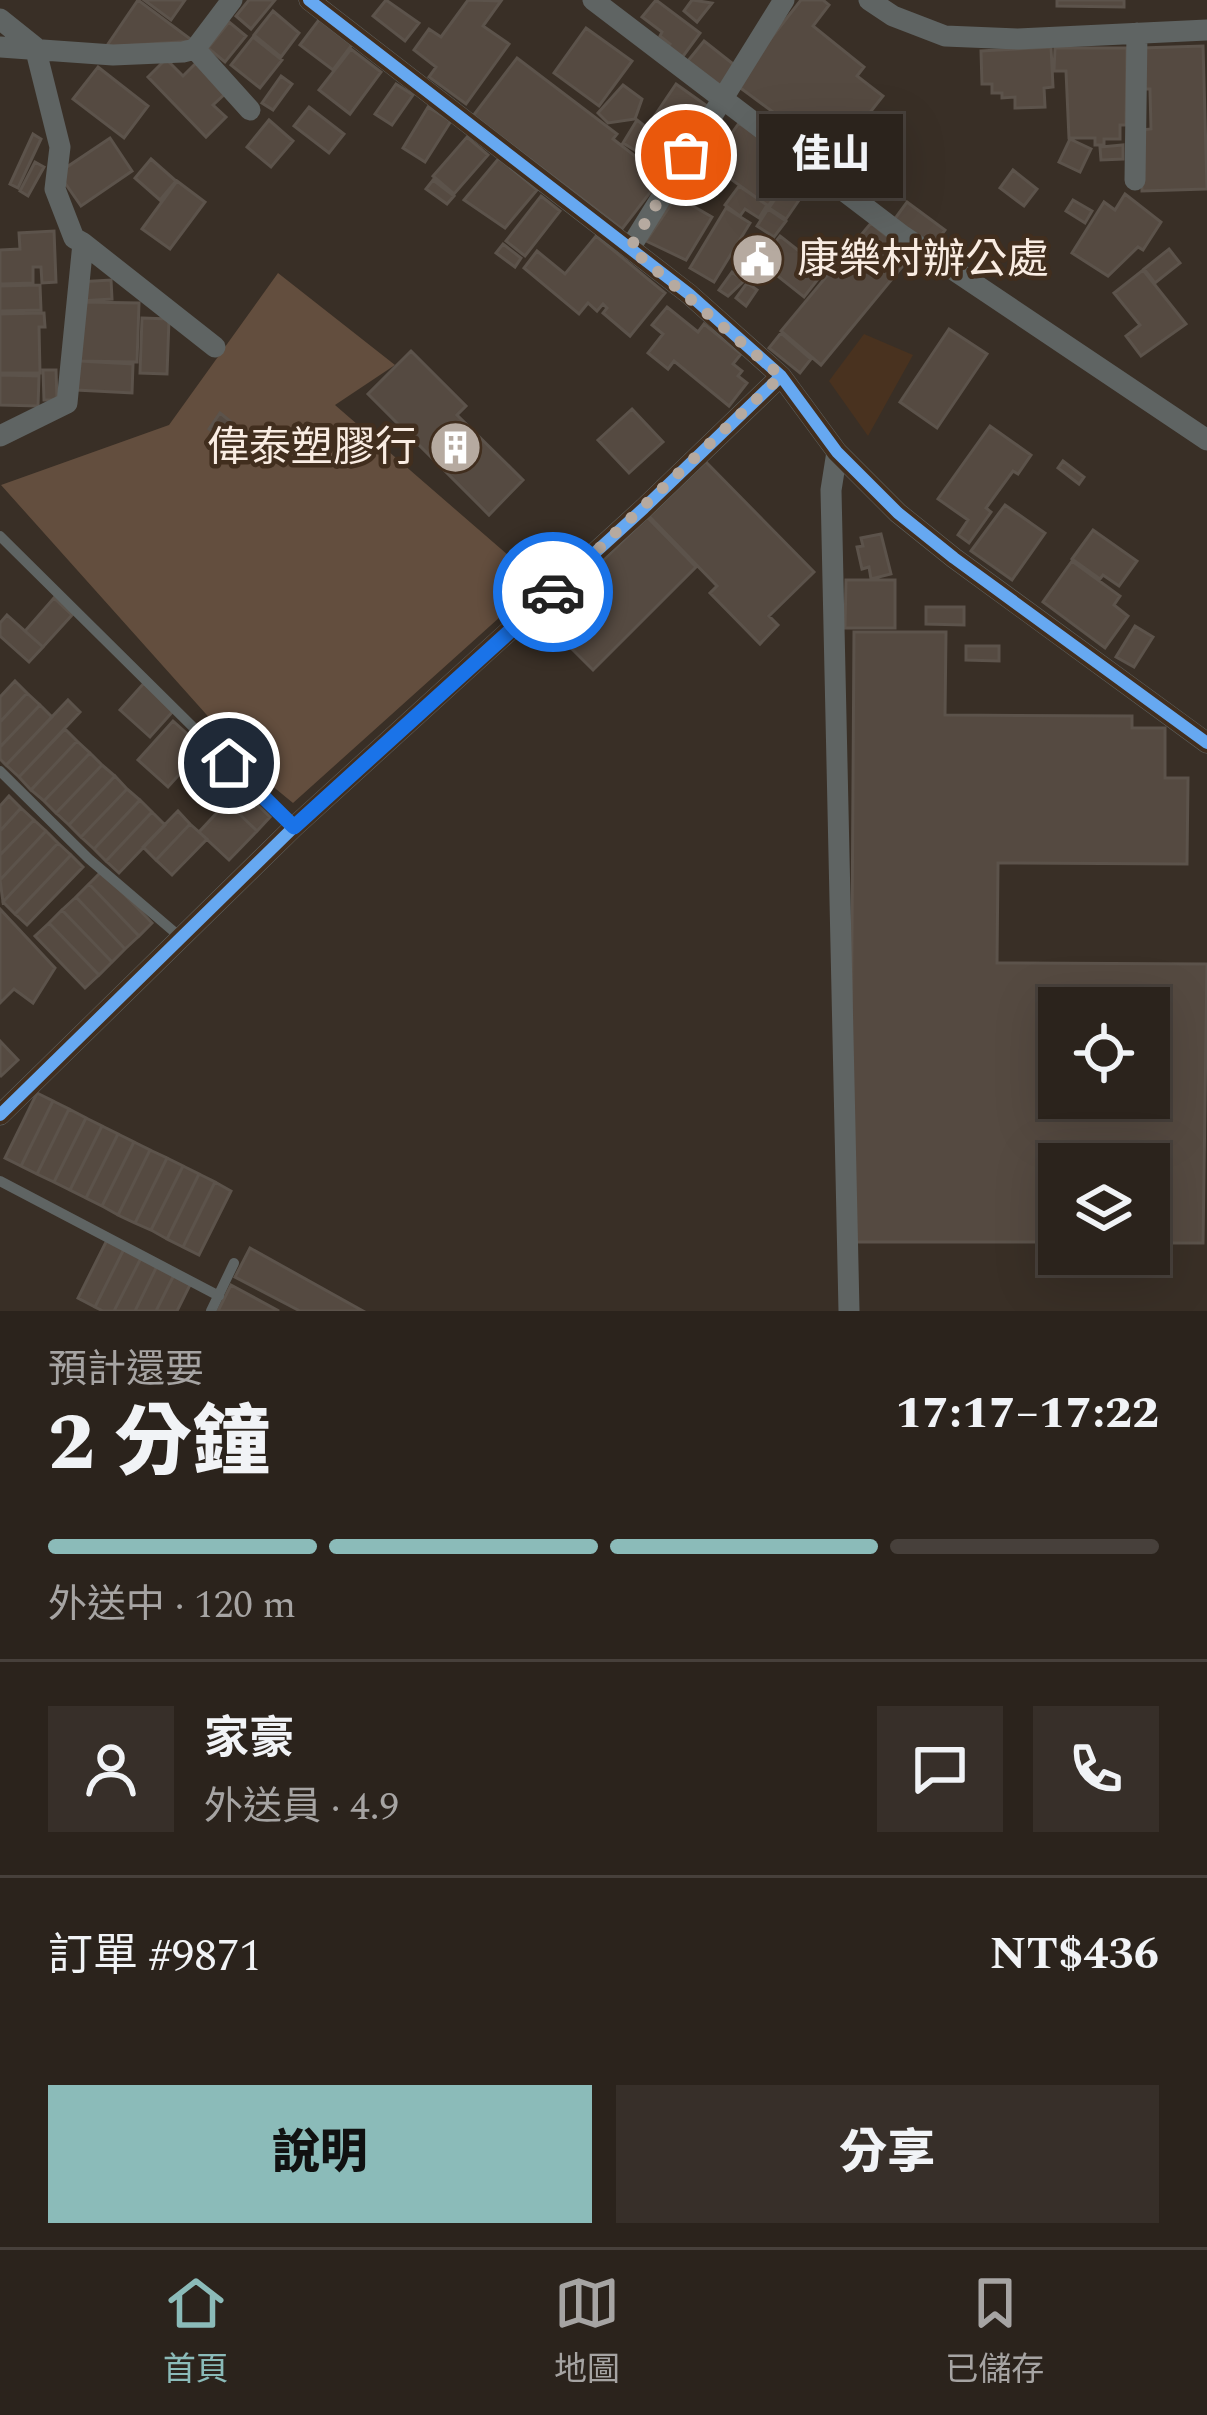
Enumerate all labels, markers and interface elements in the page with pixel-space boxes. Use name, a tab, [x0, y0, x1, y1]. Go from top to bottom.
pin	[635, 104, 737, 206]
callout: 佳山	[758, 113, 902, 197]
icon: bag	[653, 122, 719, 188]
text: 佳山	[792, 126, 870, 185]
place label: 康樂村辦公處	[797, 229, 1049, 292]
public building icon: 康樂村辦公處	[730, 232, 786, 288]
place label: 偉泰塑膠行	[207, 417, 417, 480]
building icon: 偉泰塑膠行	[428, 420, 484, 476]
courier	[493, 532, 613, 652]
icon: car	[520, 559, 586, 625]
pin	[178, 712, 280, 814]
icon: home	[196, 730, 262, 796]
map controls	[1038, 987, 1170, 1275]
button: locate	[1038, 987, 1170, 1119]
button: layers	[1038, 1143, 1170, 1275]
text: 預計還要	[48, 1341, 204, 1400]
text: 17:17–17:22	[895, 1379, 1159, 1448]
text: 2 分鐘	[48, 1385, 270, 1504]
text: 外送中 · 120 m	[48, 1576, 296, 1635]
text: 家豪	[204, 1705, 294, 1774]
button: person	[48, 1706, 174, 1832]
button: chat	[877, 1706, 1003, 1832]
button: phone	[1033, 1706, 1159, 1832]
text: 外送員 · 4.9	[204, 1778, 399, 1837]
text: NT$436	[990, 1920, 1159, 1989]
text: 訂單 #9871	[48, 1922, 262, 1991]
button: 說明	[48, 2085, 592, 2223]
button: 分享	[616, 2085, 1159, 2223]
tab: 首頁	[163, 2270, 229, 2395]
tab: 地圖	[554, 2270, 620, 2395]
tab: 已儲存	[945, 2270, 1044, 2395]

